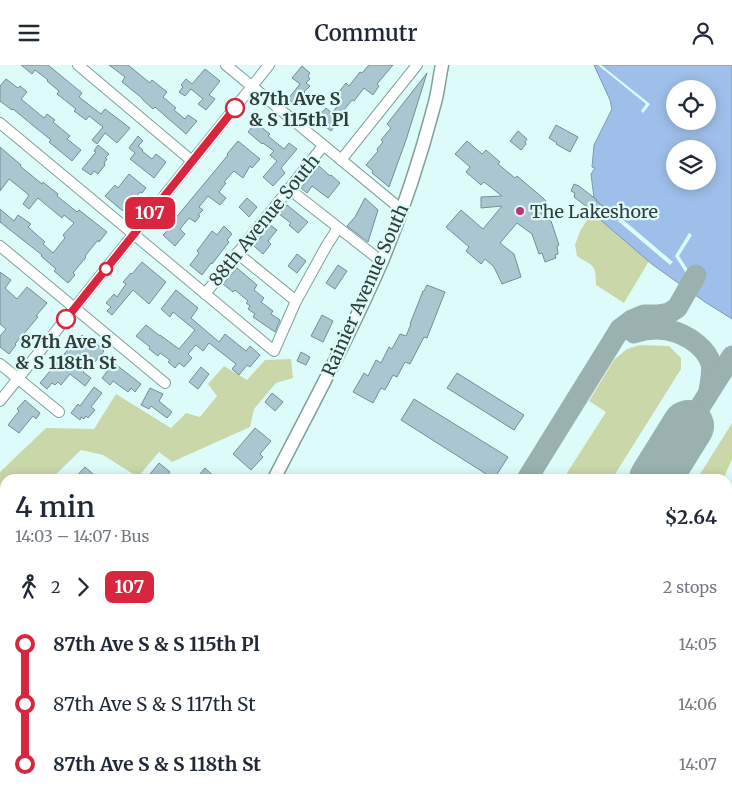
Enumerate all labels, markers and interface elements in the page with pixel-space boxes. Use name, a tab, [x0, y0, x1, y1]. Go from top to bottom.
icon: menu	[15, 19, 43, 47]
text: Commutr	[315, 19, 417, 47]
icon: person	[689, 19, 717, 47]
map controls	[666, 80, 716, 190]
button: locate	[666, 80, 716, 130]
place label: 87th Ave S & S 115th Pl	[249, 87, 349, 131]
marker: 87th Ave S & S 115th Pl	[225, 98, 245, 118]
button: layers	[666, 140, 716, 190]
street label: 88th Avenue South	[204, 149, 324, 291]
line badge: 107	[121, 197, 179, 229]
street label: Rainier Avenue South	[317, 200, 413, 380]
place label: The Lakeshore	[530, 200, 658, 223]
text: 107	[135, 201, 165, 224]
marker: The Lakeshore	[514, 205, 526, 217]
unlabelled marker	[99, 262, 113, 276]
marker: 87th Ave S & S 118th St	[56, 309, 76, 329]
place label: 87th Ave S & S 118th St	[15, 330, 117, 374]
text: 4 min	[15, 489, 95, 525]
text: $2.64	[665, 505, 717, 529]
text: 14:03 – 14:07 · Bus	[15, 526, 149, 546]
icon: walk	[15, 573, 43, 601]
icon: forward	[69, 573, 97, 601]
text: 107	[115, 575, 144, 598]
text: 2	[51, 577, 61, 597]
text: 2 stops	[663, 577, 717, 597]
text: 87th Ave S & S 115th Pl	[53, 632, 260, 656]
text: 14:05	[679, 634, 717, 654]
text: 87th Ave S & S 117th St	[53, 692, 256, 716]
text: 14:06	[678, 694, 717, 714]
text: 87th Ave S & S 118th St	[53, 752, 261, 776]
text: 14:07	[679, 754, 717, 774]

